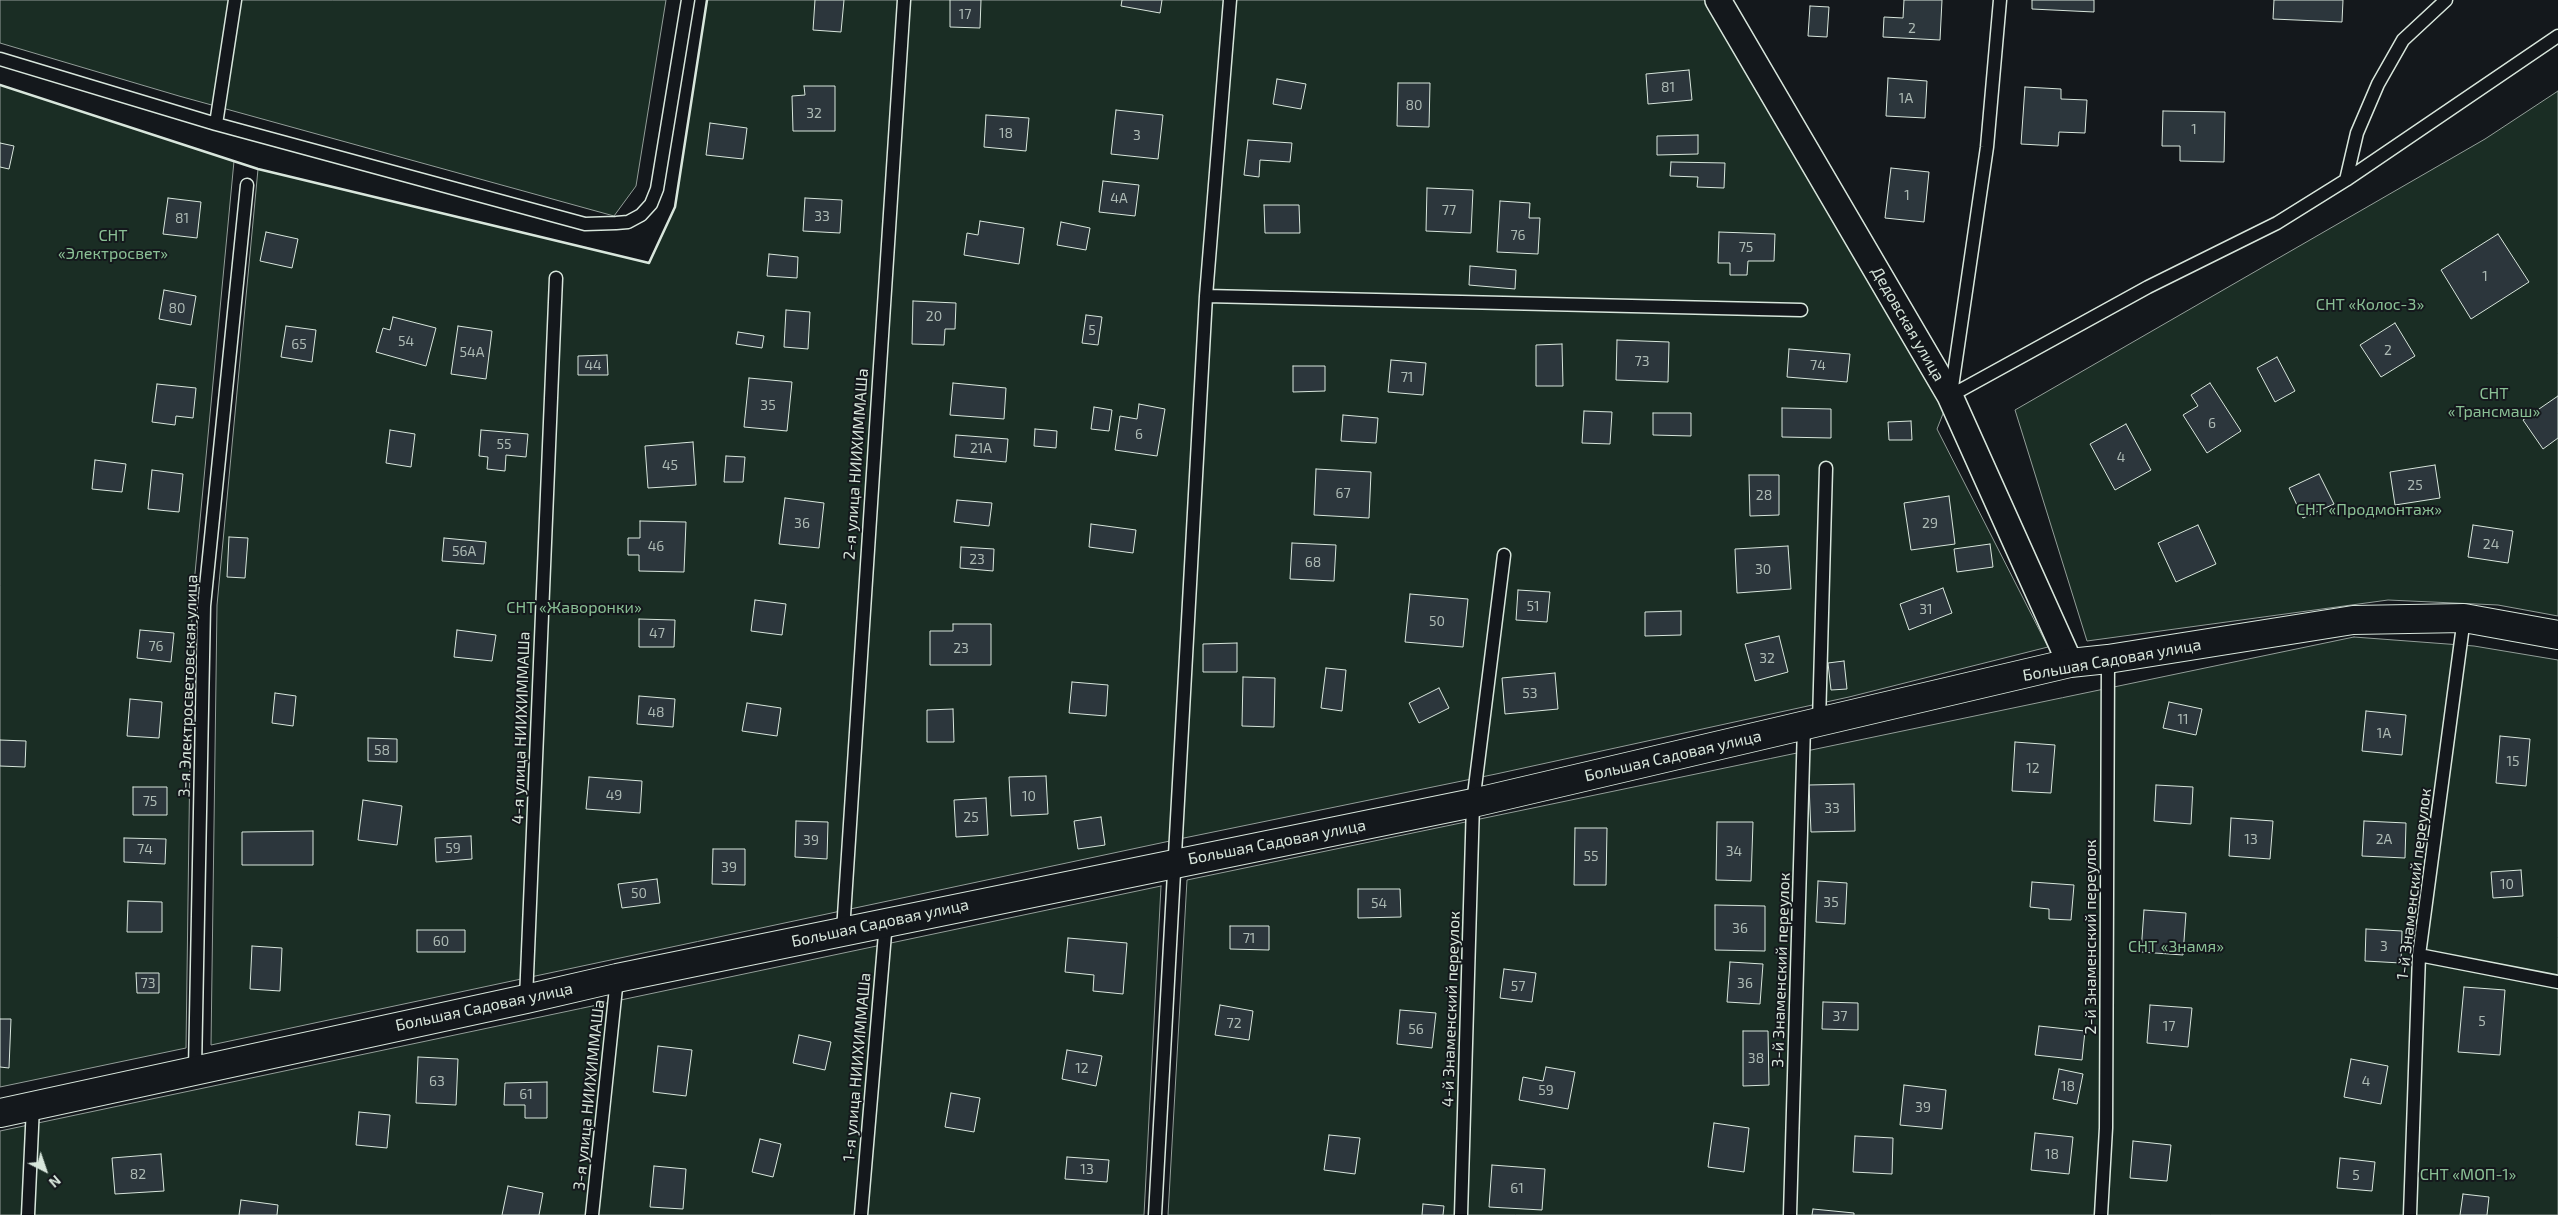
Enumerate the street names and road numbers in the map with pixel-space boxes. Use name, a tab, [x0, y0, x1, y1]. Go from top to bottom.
street label: Дедовская улица	[1867, 263, 1949, 385]
street label: 2-я улица НИИХИММАШа	[840, 368, 872, 560]
street label: 3-я Электросветовская улица	[175, 574, 201, 798]
street label: 4-я улица НИИХИММАШа	[508, 631, 534, 825]
street label: Большая Садовая улица	[2021, 635, 2203, 685]
street label: Большая Садовая улица	[1583, 726, 1763, 786]
street label: 1-й Знаменский переулок	[2393, 787, 2435, 981]
street label: Большая Садовая улица	[1186, 815, 1368, 869]
street label: 2-й Знаменский переулок	[2081, 839, 2101, 1035]
street label: 3-й Знаменский переулок	[1768, 872, 1794, 1068]
street label: Большая Садовая улица	[790, 895, 970, 951]
street label: 4-й Знаменский переулок	[1438, 911, 1464, 1107]
street label: 1-я улица НИИХИММАШа	[839, 972, 875, 1162]
street label: Большая Садовая улица	[394, 979, 574, 1035]
street label: 3-я улица НИИХИММАШа	[569, 999, 609, 1191]

